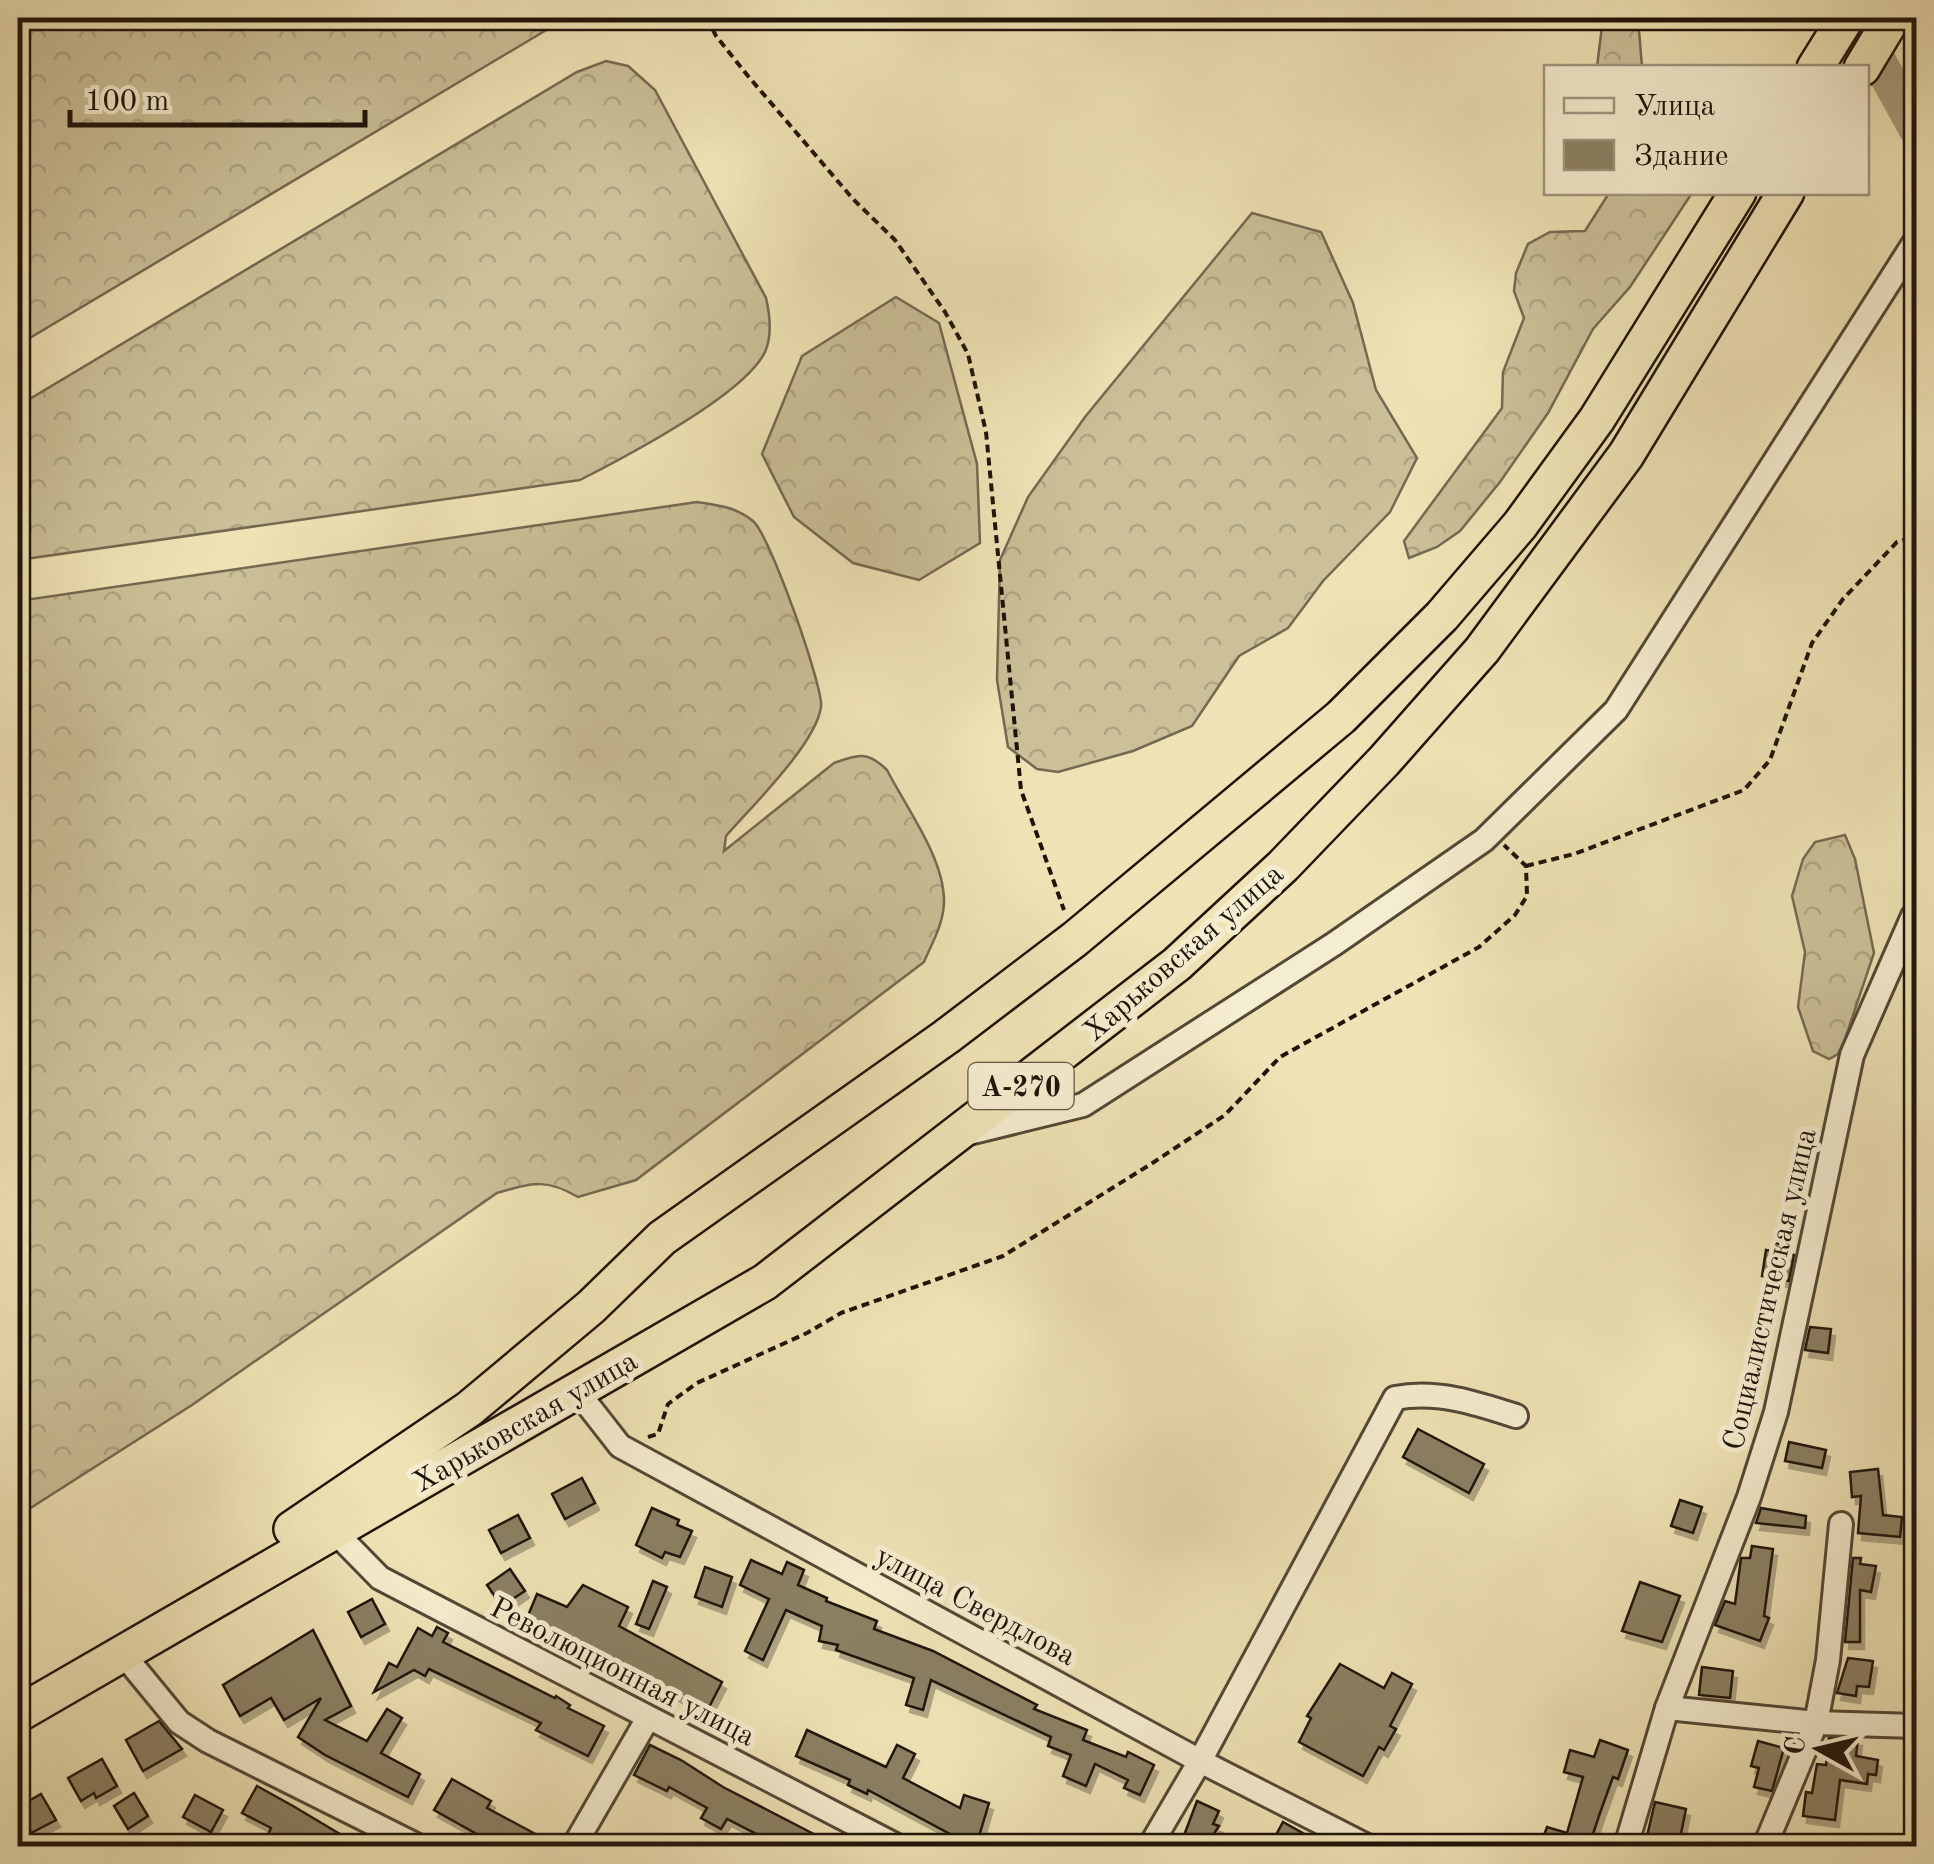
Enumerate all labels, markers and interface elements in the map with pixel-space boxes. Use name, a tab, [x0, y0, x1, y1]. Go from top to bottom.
scale bar	[70, 65, 365, 127]
legend	[1544, 65, 1869, 195]
text: 100 m	[85, 87, 169, 117]
text: Улица	[1634, 92, 1716, 122]
text: Здание	[1634, 142, 1729, 172]
street label: Харьковская улица	[1079, 859, 1290, 1048]
road number: А-270	[968, 1063, 1074, 1109]
street label: Социалистическая улица	[1719, 1125, 1823, 1453]
street label: Харьковская улица	[409, 1346, 643, 1499]
street label: улица Свердлова	[870, 1541, 1080, 1672]
street label: Революционная улица	[485, 1593, 759, 1753]
north arrow	[1769, 1699, 1869, 1799]
text: С	[1781, 1735, 1812, 1757]

